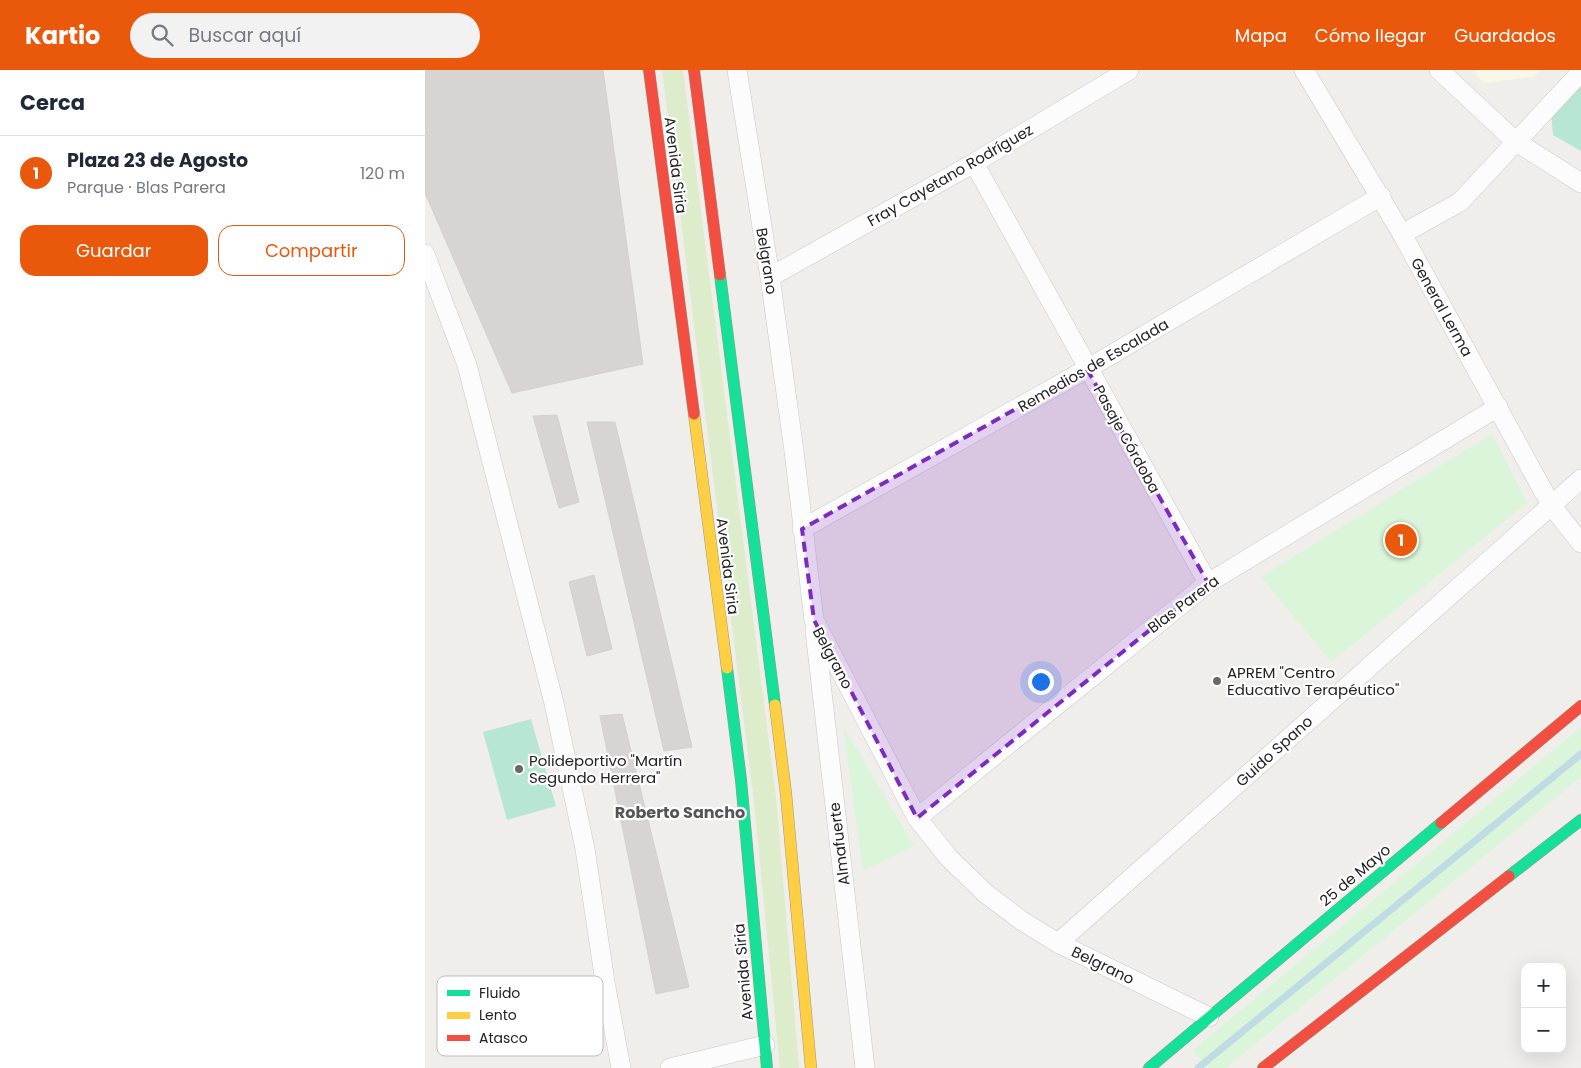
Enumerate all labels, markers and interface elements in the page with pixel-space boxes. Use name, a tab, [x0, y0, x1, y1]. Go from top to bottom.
search box	[130, 13, 480, 58]
text: Kartio	[25, 19, 100, 52]
icon: search	[148, 21, 176, 49]
text: Buscar aquí	[188, 22, 301, 49]
text: Mapa	[1235, 23, 1287, 48]
text: Cómo llegar	[1315, 23, 1426, 48]
text: Guardados	[1454, 23, 1556, 48]
text: Cerca	[20, 88, 85, 117]
street label: Avenida Siria	[660, 115, 692, 215]
street label: Fray Cayetano Rodríguez	[863, 119, 1037, 231]
text: Plaza 23 de Agosto	[67, 147, 248, 174]
text: 1	[33, 162, 39, 185]
text: 120 m	[360, 162, 405, 185]
text: Parque · Blas Parera	[67, 176, 226, 199]
button: Guardar	[20, 225, 208, 276]
button: Compartir	[218, 225, 405, 276]
street label: Belgrano	[751, 226, 783, 296]
street label: General Lerma	[1406, 254, 1478, 360]
street label: Remedios de Escalada	[1014, 313, 1172, 417]
street label: Pasaje Córdoba	[1089, 381, 1165, 497]
street label: Avenida Siria	[712, 516, 744, 616]
pin: 1	[1385, 521, 1417, 559]
street label: Blas Parera	[1143, 570, 1223, 638]
street label: Belgrano	[808, 623, 858, 693]
place label: APREM "Centro Educativo Terapéutico"	[1227, 662, 1399, 700]
your location	[1028, 669, 1054, 695]
marker: APREM "Centro Educativo Terapéutico"	[1211, 675, 1223, 687]
street label: Guido Spano	[1231, 711, 1317, 791]
place label: Polideportivo "Martín Segundo Herrera"	[529, 750, 682, 788]
marker: Polideportivo "Martín Segundo Herrera"	[513, 763, 525, 775]
district label: Roberto Sancho	[615, 801, 745, 824]
street label: Almafuerte	[823, 801, 855, 887]
street label: 25 de Mayo	[1315, 839, 1395, 911]
street label: Avenida Siria	[728, 923, 758, 1021]
street label: Belgrano	[1068, 941, 1138, 989]
map controls	[1521, 963, 1566, 1053]
button: +	[1521, 963, 1566, 1008]
legend	[437, 976, 603, 1056]
text: Fluido	[479, 983, 520, 1003]
text: Lento	[479, 1005, 517, 1025]
button: −	[1521, 1008, 1566, 1053]
text: Atasco	[479, 1028, 528, 1048]

